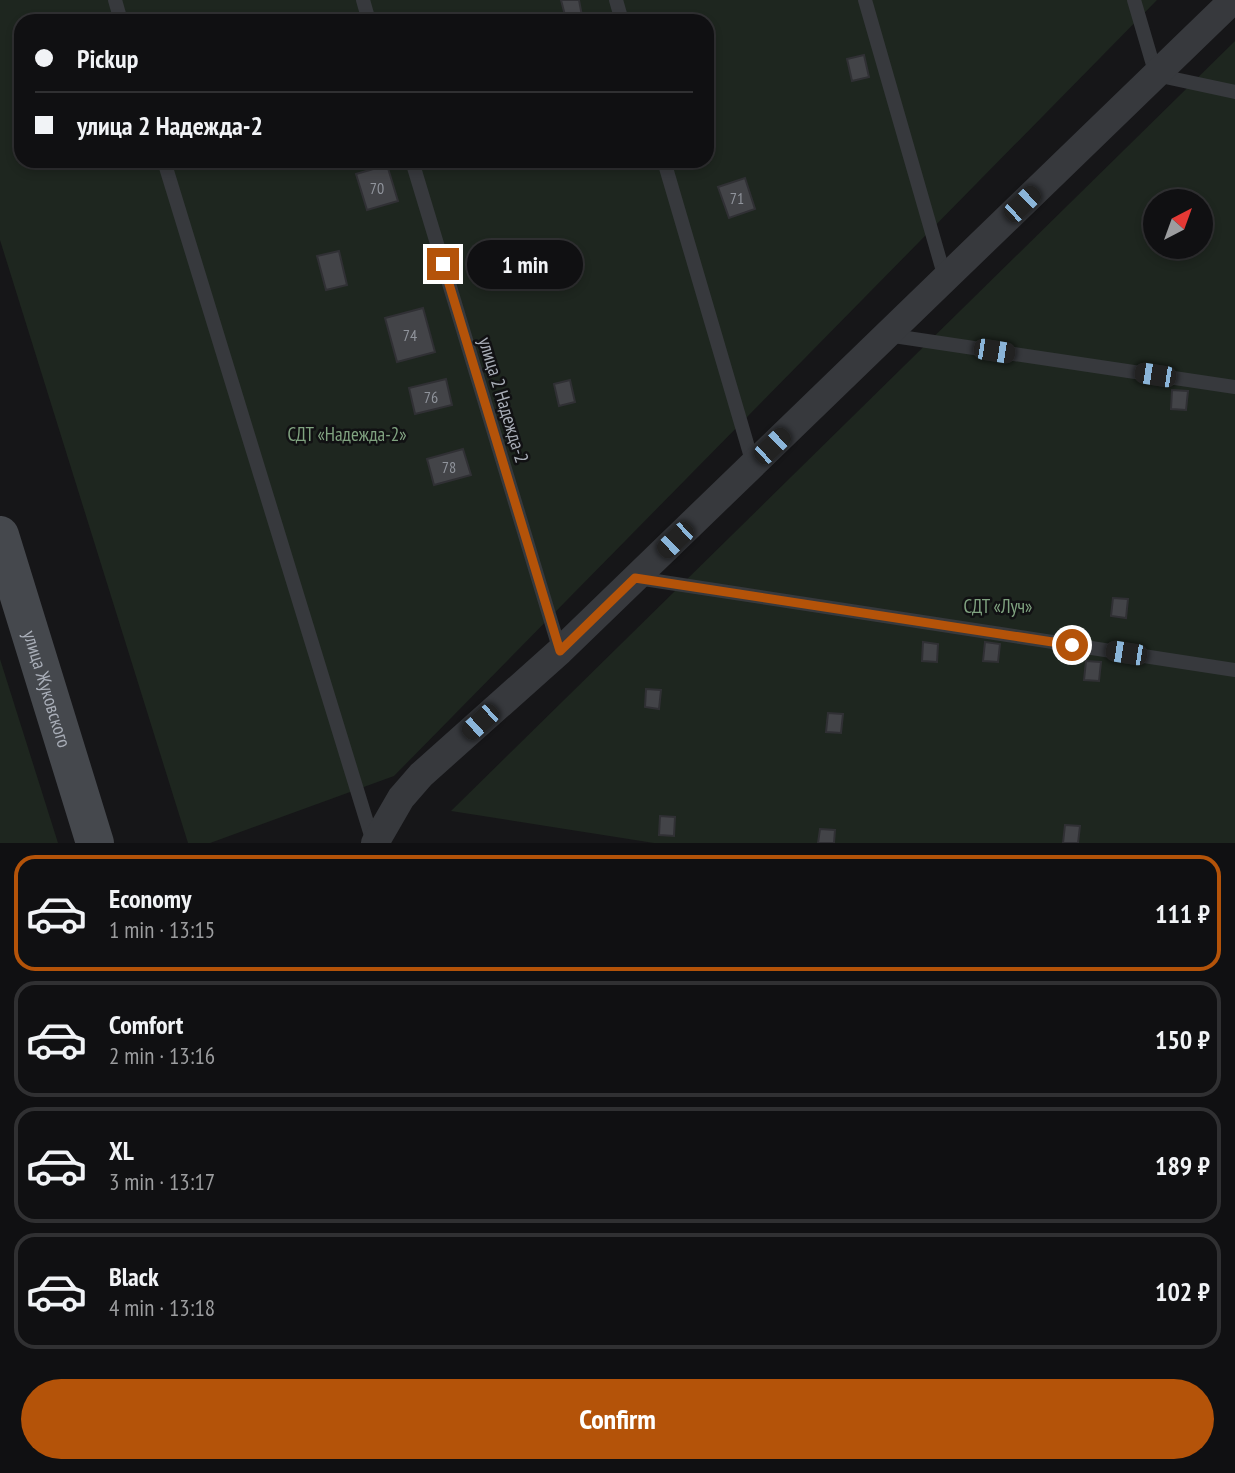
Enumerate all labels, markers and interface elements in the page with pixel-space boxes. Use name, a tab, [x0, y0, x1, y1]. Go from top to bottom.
text: Pickup	[77, 42, 138, 75]
text: улица 2 Надежда-2	[77, 109, 263, 142]
house number: 70	[370, 178, 384, 198]
car	[1000, 182, 1045, 226]
house number: 71	[730, 188, 744, 208]
north arrow	[1143, 189, 1213, 259]
map controls	[1143, 189, 1213, 259]
callout: 1 min	[467, 240, 583, 288]
route end	[427, 248, 459, 280]
text: 1 min	[502, 250, 548, 279]
house number: 74	[403, 325, 417, 345]
street label: улица 2 Надежда-2	[474, 334, 534, 466]
car	[972, 337, 1017, 365]
car	[1133, 361, 1178, 389]
house number: 76	[424, 387, 438, 407]
park label: СДТ «Надежда-2»	[287, 422, 407, 446]
car	[750, 424, 795, 468]
house number: 78	[442, 457, 456, 477]
car	[653, 518, 698, 562]
park label: СДТ «Луч»	[964, 594, 1032, 618]
street label: улица Жуковского	[18, 627, 77, 750]
route start	[1056, 629, 1088, 661]
car	[1104, 639, 1149, 667]
car	[458, 700, 503, 744]
icon: car	[25, 882, 88, 945]
text: Economy	[109, 882, 191, 915]
text: 111 ₽	[1155, 897, 1210, 930]
text: 1 min · 13:15	[109, 915, 215, 944]
icon: car	[25, 1008, 88, 1071]
text: Comfort	[109, 1008, 183, 1041]
text: 150 ₽	[1155, 1023, 1210, 1056]
text: 2 min · 13:16	[109, 1041, 215, 1070]
icon: car	[25, 1134, 88, 1197]
text: XL	[109, 1134, 134, 1167]
text: 189 ₽	[1155, 1149, 1210, 1182]
text: 3 min · 13:17	[109, 1167, 215, 1196]
icon: car	[25, 1260, 88, 1323]
text: Black	[109, 1260, 159, 1293]
text: 102 ₽	[1155, 1275, 1210, 1308]
text: 4 min · 13:18	[109, 1293, 215, 1322]
button: Confirm	[21, 1379, 1214, 1459]

